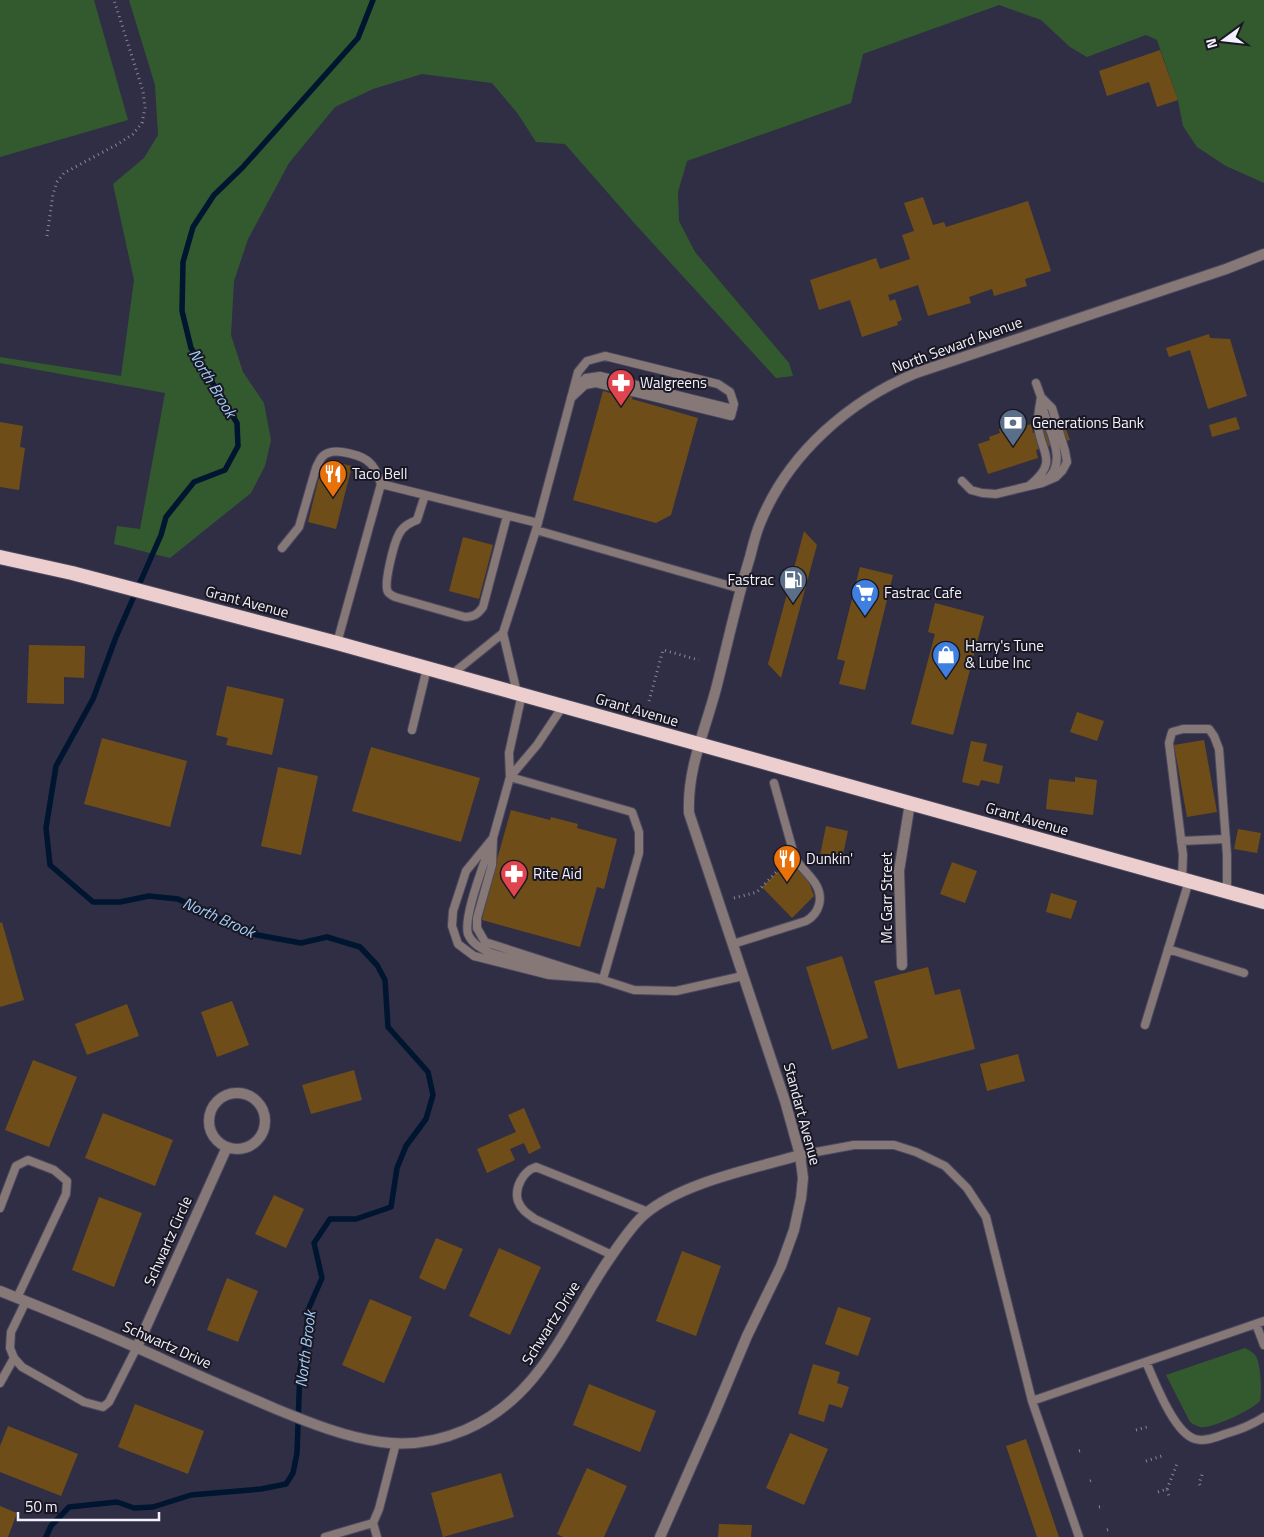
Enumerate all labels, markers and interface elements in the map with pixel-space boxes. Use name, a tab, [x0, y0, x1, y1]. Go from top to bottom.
north arrow	[1199, 15, 1249, 65]
text: N	[1200, 36, 1222, 51]
street label: North Seward Avenue	[888, 310, 1025, 379]
water label: North Brook	[183, 344, 244, 424]
pharmacy icon: Walgreens	[606, 368, 636, 407]
place label: Walgreens	[640, 371, 707, 394]
bank icon: Generations Bank	[998, 408, 1028, 447]
place label: Generations Bank	[1032, 411, 1144, 434]
restaurant icon: Taco Bell	[318, 459, 348, 498]
place label: Taco Bell	[352, 462, 408, 485]
fuel station icon: Fastrac	[778, 565, 808, 604]
place label: Fastrac	[728, 568, 774, 591]
supermarket icon: Fastrac Cafe	[850, 578, 880, 617]
street label: Grant Avenue	[203, 579, 291, 624]
place label: Fastrac Cafe	[884, 581, 962, 604]
place label: Harry's Tune & Lube Inc	[965, 634, 1044, 674]
shop icon: Harry's Tune & Lube Inc	[931, 640, 961, 679]
street label: Grant Avenue	[593, 687, 681, 732]
street label: Grant Avenue	[983, 796, 1071, 841]
restaurant icon: Dunkin'	[772, 844, 802, 883]
place label: Dunkin'	[806, 847, 853, 870]
street label: Mc Garr Street	[875, 852, 898, 944]
pharmacy icon: Rite Aid	[499, 859, 529, 898]
place label: Rite Aid	[533, 862, 582, 885]
water label: North Brook	[179, 890, 261, 944]
street label: Standart Avenue	[778, 1060, 827, 1168]
street label: Schwartz Circle	[137, 1192, 198, 1289]
street label: Schwartz Drive	[516, 1276, 585, 1369]
water label: North Brook	[288, 1308, 322, 1388]
street label: Schwartz Drive	[119, 1315, 215, 1374]
scale bar	[18, 1490, 159, 1522]
text: 50 m	[25, 1495, 58, 1518]

